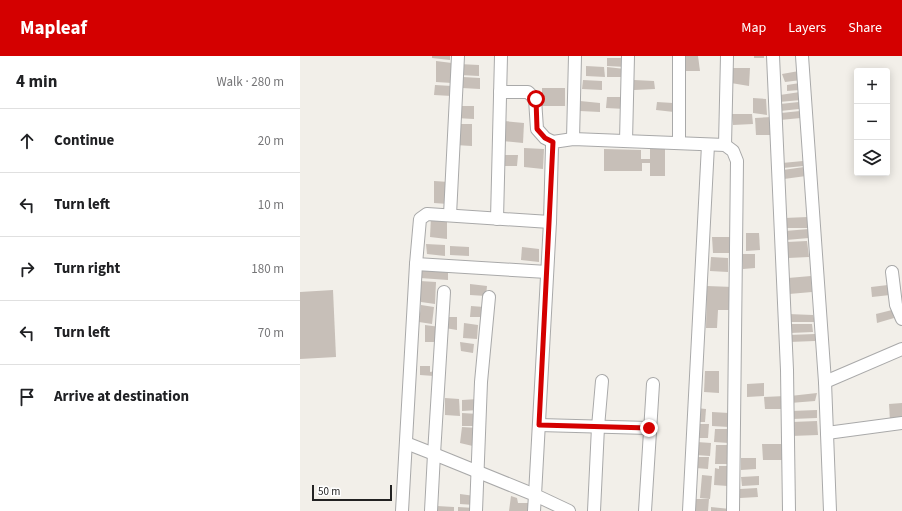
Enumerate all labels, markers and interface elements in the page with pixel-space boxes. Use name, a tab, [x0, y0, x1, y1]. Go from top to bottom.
text: Mapleaf	[20, 15, 87, 42]
text: Map	[741, 18, 766, 38]
text: Layers	[788, 18, 826, 38]
text: Share	[848, 18, 882, 38]
map controls	[854, 68, 890, 176]
button: +	[854, 68, 890, 104]
text: 4 min	[16, 70, 57, 94]
text: Walk · 280 m	[216, 73, 284, 91]
route start	[527, 90, 545, 108]
button: −	[854, 104, 890, 140]
icon: ahead	[16, 130, 38, 152]
text: Continue	[54, 130, 114, 151]
text: 20 m	[258, 132, 284, 150]
button: layers	[854, 140, 890, 176]
icon: left	[16, 194, 38, 216]
text: Turn left	[54, 194, 110, 215]
text: 10 m	[258, 196, 284, 214]
icon: right	[16, 258, 38, 280]
text: Turn right	[54, 258, 120, 279]
text: 180 m	[251, 260, 284, 278]
icon: left	[16, 322, 38, 344]
text: Turn left	[54, 322, 110, 343]
text: 70 m	[258, 324, 284, 342]
icon: arrive	[16, 386, 38, 408]
text: Arrive at destination	[54, 386, 189, 407]
route end	[640, 419, 658, 437]
scale bar	[312, 483, 392, 502]
text: 50 m	[318, 484, 340, 499]

